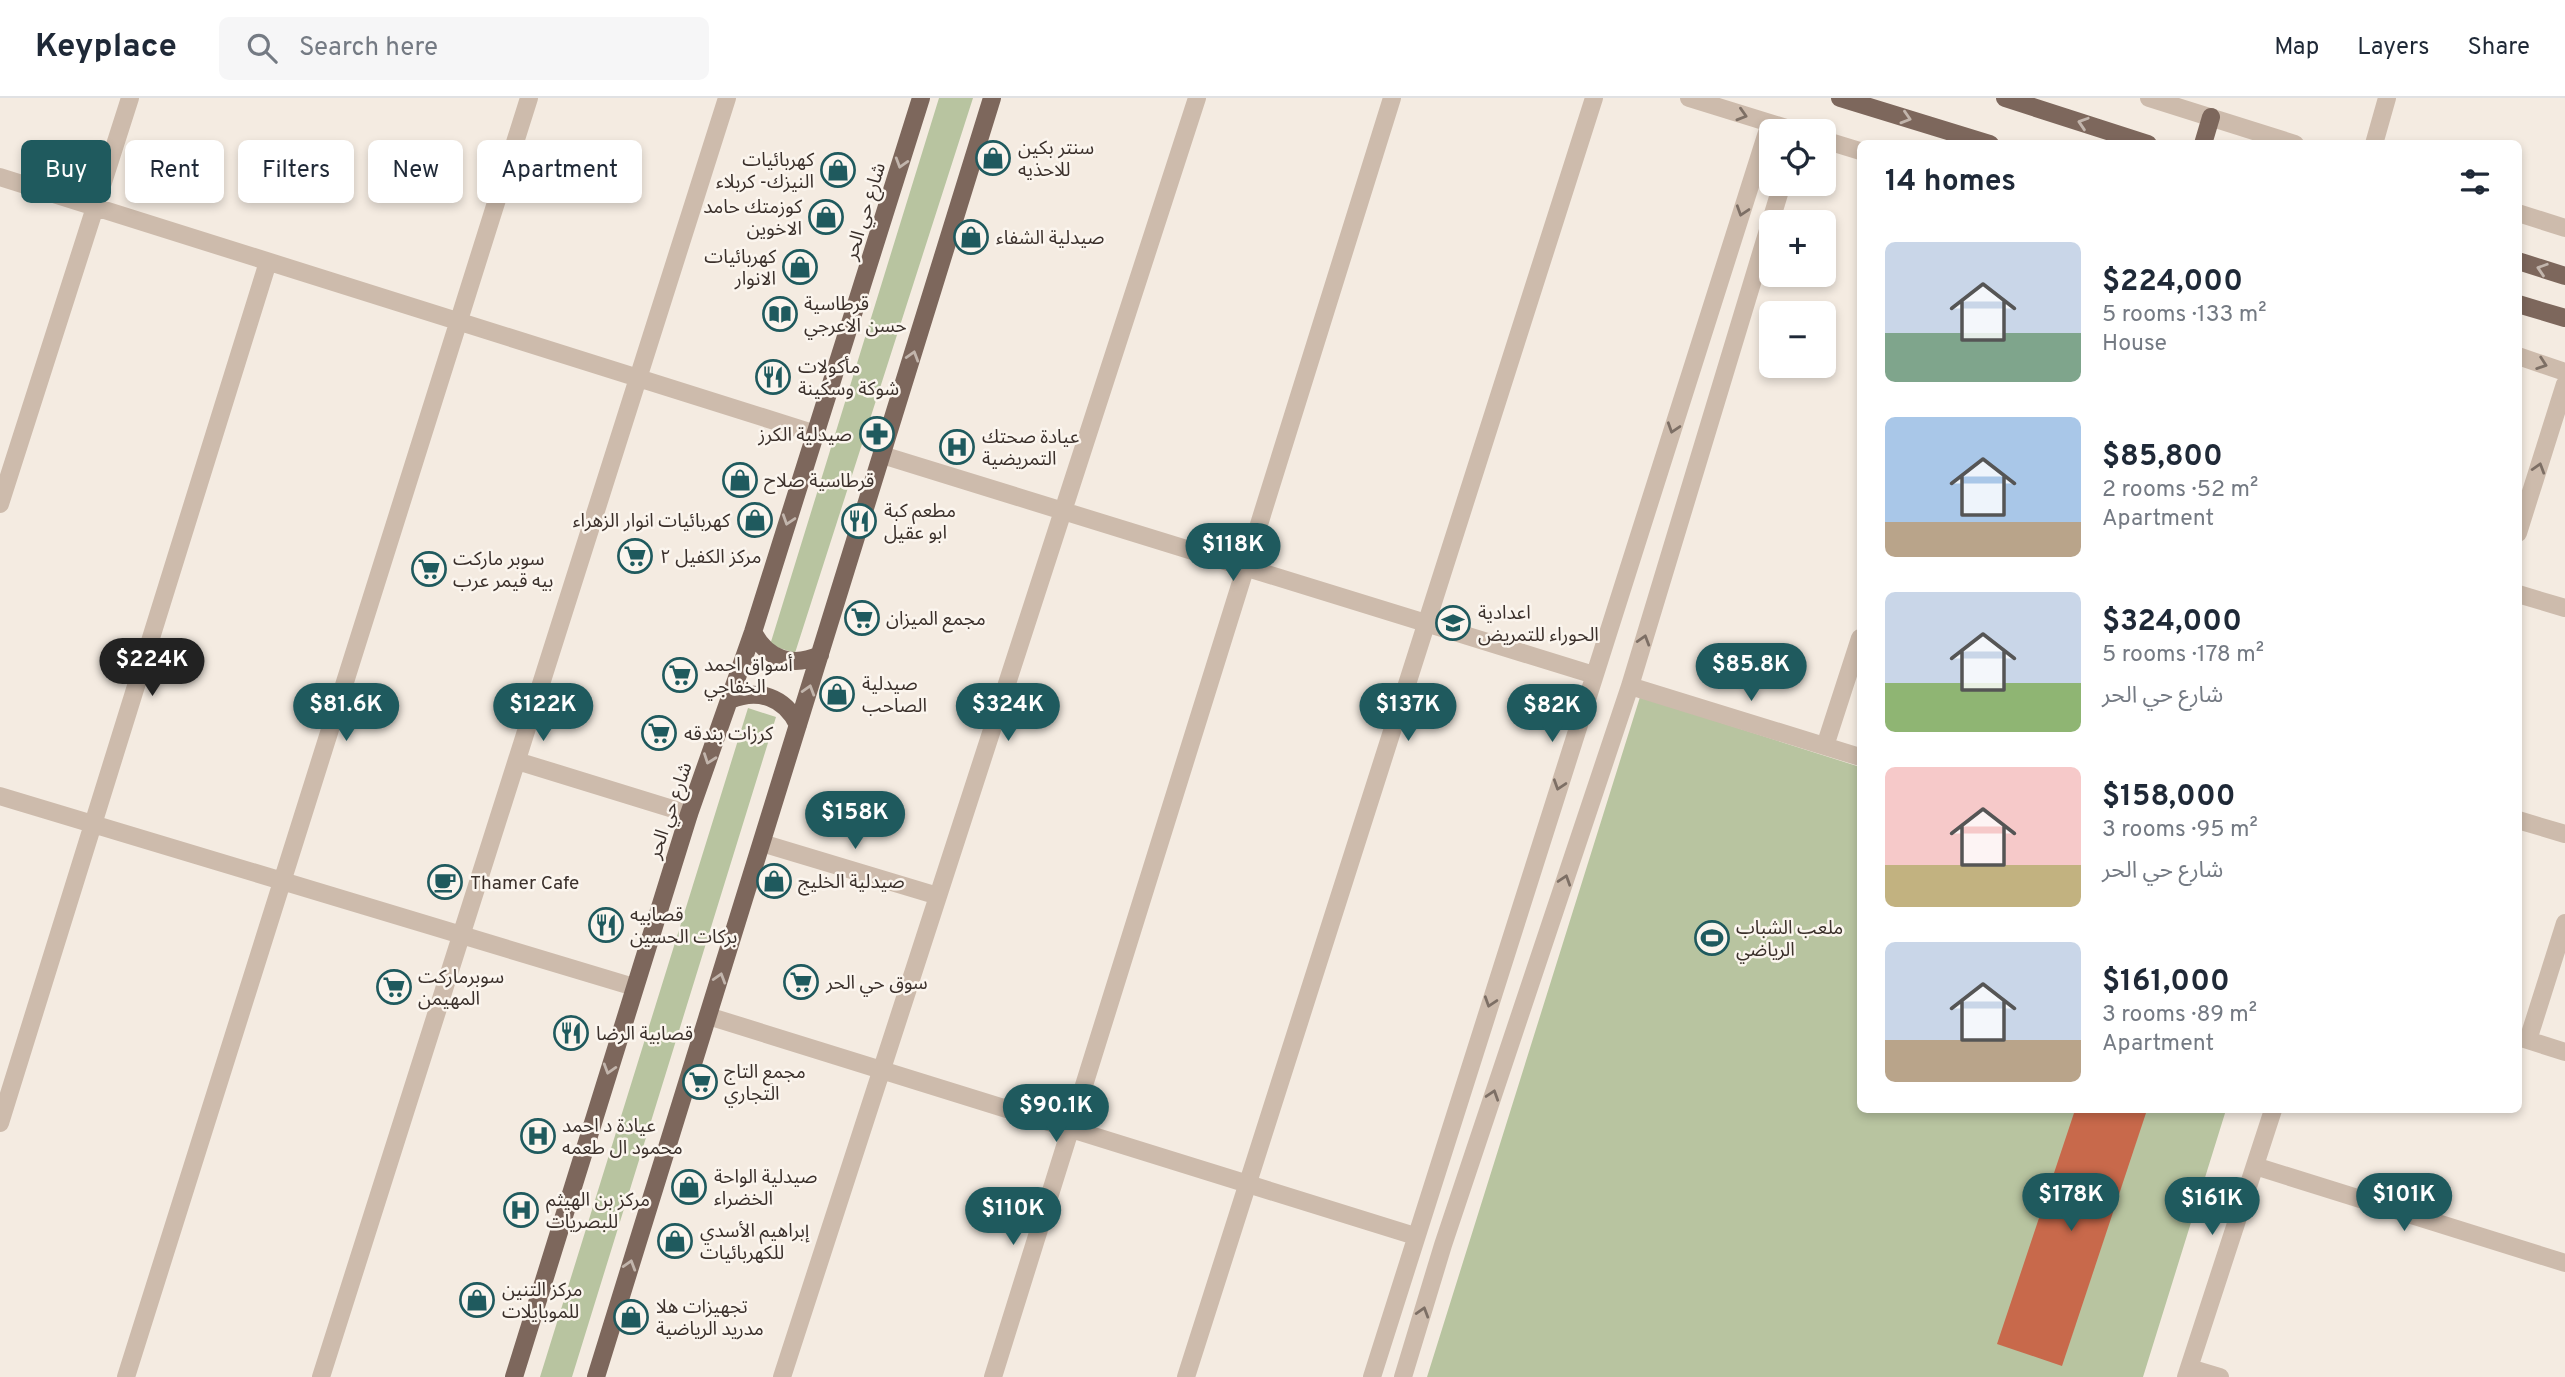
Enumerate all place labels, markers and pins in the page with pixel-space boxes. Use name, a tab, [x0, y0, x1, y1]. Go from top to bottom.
place label: سنتر بكين للاحذيه	[1018, 137, 1094, 183]
shop icon: سنتر بكين للاحذيه	[974, 139, 1012, 177]
place label: كهربائيات النيزك- كربلاء	[716, 149, 815, 195]
shop icon: كهربائيات النيزك- كربلاء	[819, 151, 857, 189]
place label: كوزمتك حامد الاخوين	[703, 196, 803, 242]
shop icon: كوزمتك حامد الاخوين	[807, 198, 845, 236]
shop icon: صيدلية الشفاء	[952, 218, 990, 256]
place label: صيدلية الشفاء	[996, 227, 1104, 251]
place label: كهربائيات الانوار	[704, 246, 777, 292]
shop icon: كهربائيات الانوار	[781, 248, 819, 286]
place label: قرطاسية حسن الاعرجي	[804, 293, 907, 340]
library icon: قرطاسية حسن الاعرجي	[761, 295, 799, 333]
place label: مأكولات شوكة وسكينة	[798, 356, 899, 402]
restaurant icon: مأكولات شوكة وسكينة	[754, 358, 792, 396]
pharmacy icon: صيدلية الكرز	[858, 415, 896, 453]
place label: صيدلية الكرز	[757, 424, 852, 448]
place label: عيادة صحتك التمريضية	[982, 426, 1079, 472]
hospital icon: عيادة صحتك التمريضية	[938, 428, 976, 466]
shop icon: قرطاسية صلاح	[721, 461, 759, 499]
place label: قرطاسية صلاح	[764, 470, 874, 494]
place label: مطعم كبة ابو عقيل	[884, 500, 956, 546]
shop icon: كهربائيات انوار الزهراء	[736, 501, 774, 539]
restaurant icon: مطعم كبة ابو عقيل	[840, 502, 878, 540]
place label: كهربائيات انوار الزهراء	[573, 510, 731, 534]
pin: $118K	[1184, 524, 1282, 583]
supermarket icon: مركز الكفيل ٢	[616, 537, 654, 575]
place label: مركز الكفيل ٢	[660, 546, 761, 570]
place label: سوبر ماركت بيه قيمر عرب	[453, 548, 553, 594]
supermarket icon: سوبر ماركت بيه قيمر عرب	[410, 550, 448, 588]
supermarket icon: مجمع الميزان	[843, 599, 881, 637]
place label: اعدادية الحوراء للتمريض	[1478, 602, 1599, 648]
school or university icon: اعدادية الحوراء للتمريض	[1434, 604, 1472, 642]
place label: مجمع الميزان	[886, 608, 986, 633]
pin: $224K	[103, 638, 201, 698]
pin: $85.8K	[1694, 644, 1808, 703]
place label: أسواق احمد الخفاجي	[704, 654, 793, 701]
supermarket icon: أسواق احمد الخفاجي	[661, 656, 699, 694]
place label: صيدلية الصاحب	[862, 673, 927, 719]
shop icon: صيدلية الصاحب	[818, 675, 856, 713]
pin: $81.6K	[289, 684, 403, 743]
pin: $122K	[494, 684, 592, 743]
pin: $324K	[959, 684, 1057, 743]
pin: $137K	[1359, 684, 1457, 743]
pin: $82K	[1511, 684, 1593, 744]
supermarket icon: كرزات بندقه	[640, 714, 678, 752]
place label: كرزات بندقه	[684, 723, 774, 747]
pin: $158K	[806, 792, 904, 851]
shop icon: صيدلية الخليج	[755, 862, 793, 900]
cafe icon: Thamer Cafe	[426, 863, 464, 901]
place label: صيدلية الخليج	[798, 871, 905, 896]
place label: Thamer Cafe	[470, 872, 579, 896]
place label: قصابيه بركات الحسين	[630, 904, 737, 950]
restaurant icon: قصابيه بركات الحسين	[587, 906, 625, 944]
place label: ملعب الشباب الرياضي	[1736, 917, 1843, 964]
sports icon: ملعب الشباب الرياضي	[1693, 919, 1731, 957]
supermarket icon: سوق حي الحر	[782, 963, 820, 1001]
place label: سوبرماركت المهيمن	[418, 966, 504, 1012]
supermarket icon: سوبرماركت المهيمن	[375, 968, 413, 1006]
place label: سوق حي الحر	[825, 972, 928, 997]
restaurant icon: قصابية الرضا	[552, 1014, 590, 1052]
place label: قصابية الرضا	[596, 1023, 693, 1047]
place label: مجمع التاج التجاري	[724, 1061, 806, 1108]
supermarket icon: مجمع التاج التجاري	[681, 1063, 719, 1101]
pin: $90.1K	[999, 1084, 1113, 1144]
place label: عيادة د احمد محمود ال طعمه	[562, 1115, 683, 1161]
hospital icon: عيادة د احمد محمود ال طعمه	[519, 1117, 557, 1155]
place label: صيدلية الواحة الخضراء	[714, 1166, 817, 1212]
shop icon: صيدلية الواحة الخضراء	[670, 1168, 708, 1206]
pin: $178K	[2022, 1174, 2120, 1233]
pin: $101K	[2355, 1174, 2453, 1233]
pin: $161K	[2163, 1178, 2261, 1237]
pin: $110K	[964, 1188, 1062, 1247]
place label: مركز بن الهيثم للبصريات	[546, 1189, 650, 1235]
hospital icon: مركز بن الهيثم للبصريات	[502, 1191, 540, 1229]
place label: إبراهيم الأسدي للكهربائيات	[700, 1220, 810, 1266]
shop icon: إبراهيم الأسدي للكهربائيات	[656, 1222, 694, 1260]
place label: مركز التنين للموبايلات	[502, 1279, 583, 1325]
shop icon: مركز التنين للموبايلات	[458, 1281, 496, 1319]
place label: تجهيزات هلا مدريد الرياضية	[656, 1296, 764, 1342]
shop icon: تجهيزات هلا مدريد الرياضية	[612, 1298, 650, 1336]

